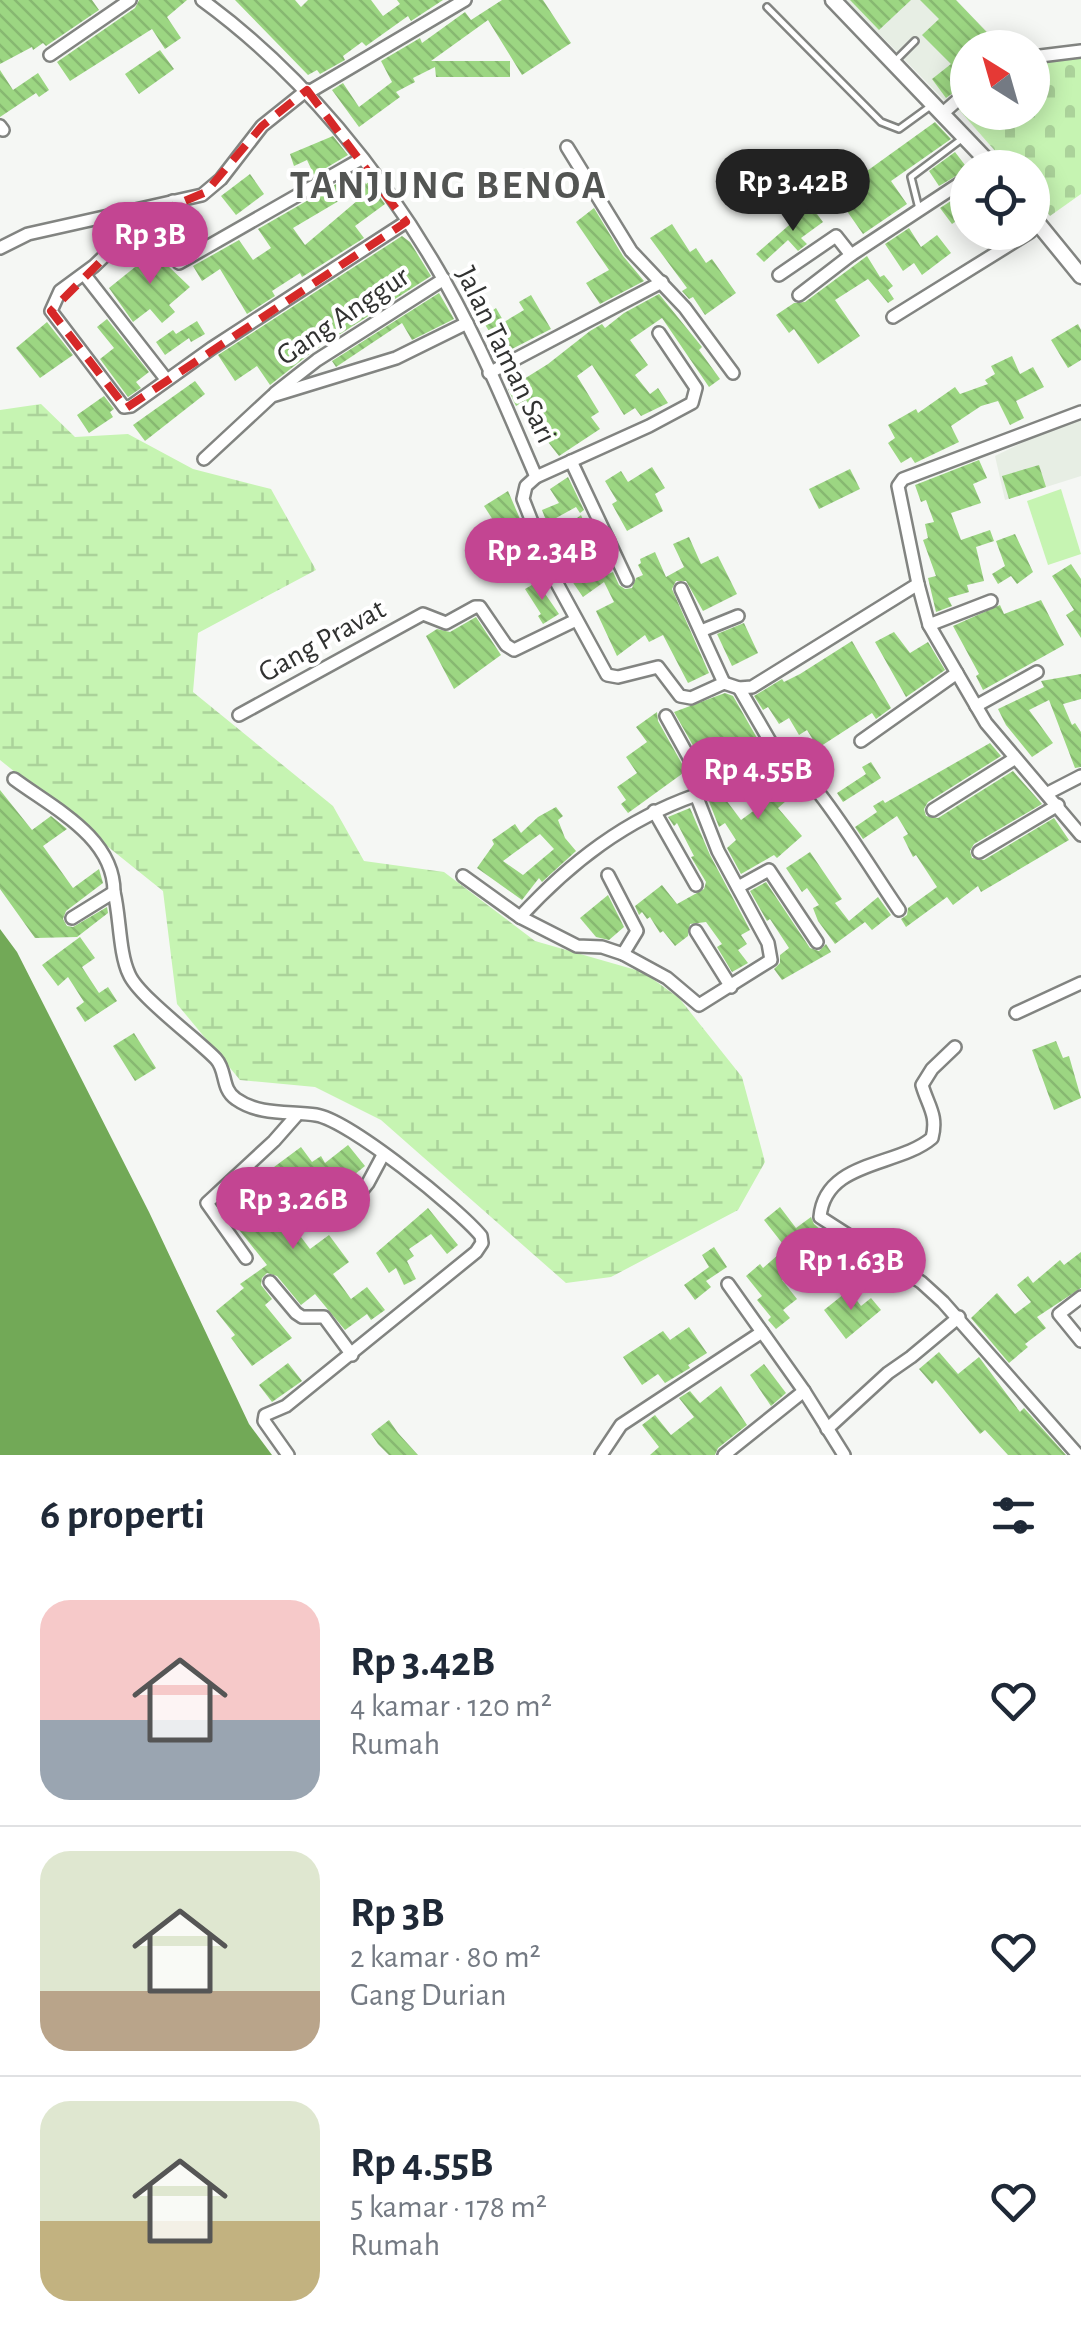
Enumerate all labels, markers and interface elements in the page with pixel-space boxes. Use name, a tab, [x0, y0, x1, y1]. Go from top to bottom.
north arrow	[950, 30, 1050, 130]
map controls	[950, 30, 1050, 250]
pin: Rp 3.42B	[690, 149, 896, 234]
button: locate	[950, 150, 1050, 250]
text: Rp 3.42B	[738, 165, 848, 197]
district label: TANJUNG BENOA	[290, 166, 608, 206]
pin: Rp 3B	[80, 202, 220, 287]
text: Rp 3B	[114, 218, 186, 250]
street label: Gang Anggur	[271, 261, 415, 371]
street label: Jalan Taman Sari	[450, 262, 562, 448]
pin: Rp 2.34B	[439, 518, 645, 603]
text: Rp 2.34B	[487, 534, 597, 566]
street label: Gang Pravat	[254, 594, 391, 688]
pin: Rp 4.55B	[655, 737, 861, 822]
text: Rp 4.55B	[703, 753, 813, 785]
pin: Rp 3.26B	[190, 1167, 396, 1252]
text: Rp 3.26B	[238, 1183, 348, 1215]
pin: Rp 1.63B	[748, 1228, 954, 1313]
text: Rp 1.63B	[798, 1244, 904, 1276]
icon: filters	[986, 1488, 1041, 1543]
text: 6 properti	[40, 1494, 205, 1536]
icon: home	[120, 1640, 240, 1760]
text: Rp 3.42B	[350, 1641, 495, 1683]
icon: heart	[986, 1673, 1041, 1728]
text: 4 kamar · 120 m²	[350, 1690, 552, 1722]
text: Rumah	[350, 1728, 440, 1760]
icon: home	[120, 1891, 240, 2011]
text: Rp 3B	[350, 1892, 444, 1934]
icon: heart	[986, 1924, 1041, 1979]
text: 2 kamar · 80 m²	[350, 1941, 541, 1973]
text: Gang Durian	[350, 1979, 506, 2011]
icon: home	[120, 2141, 240, 2261]
text: Rp 4.55B	[350, 2142, 493, 2184]
icon: heart	[986, 2174, 1041, 2229]
text: 5 kamar · 178 m²	[350, 2191, 547, 2223]
text: Rumah	[350, 2229, 440, 2261]

